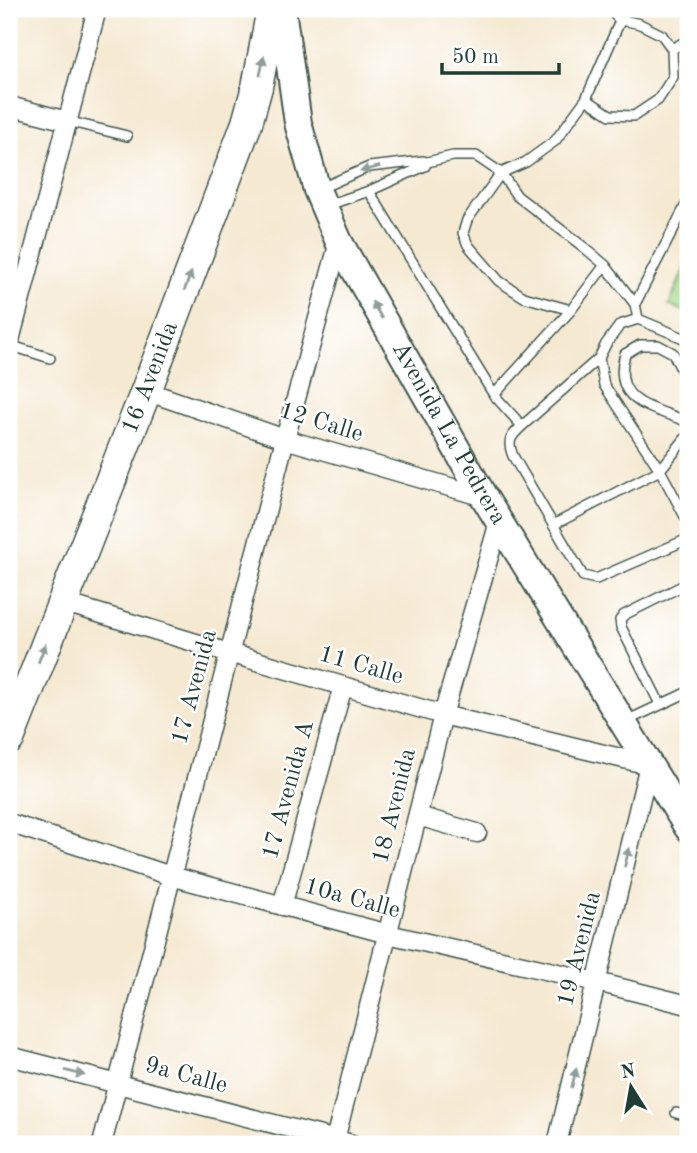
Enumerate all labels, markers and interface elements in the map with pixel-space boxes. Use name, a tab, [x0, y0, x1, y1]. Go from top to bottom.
scale bar	[442, 32, 559, 76]
text: 50 m	[452, 47, 499, 68]
one-way arrow	[256, 55, 267, 77]
one-way arrow	[359, 164, 381, 175]
one-way arrow	[182, 271, 193, 292]
one-way arrow	[371, 300, 383, 319]
street label: 16 Avenida	[118, 318, 183, 437]
street label: Avenida La Pedrera	[387, 338, 510, 529]
street label: 12 Calle	[276, 399, 366, 447]
street label: 17 Avenida	[168, 627, 222, 747]
one-way arrow	[37, 642, 48, 663]
street label: 11 Calle	[316, 643, 406, 689]
street label: 17 Avenida A	[259, 718, 319, 862]
street label: 18 Avenida	[369, 746, 421, 866]
one-way arrow	[622, 846, 633, 868]
street label: 10a Calle	[301, 875, 403, 923]
street label: 19 Avenida	[554, 889, 606, 1009]
north arrow	[596, 1052, 666, 1122]
street label: 9a Calle	[142, 1053, 230, 1099]
text: N	[619, 1062, 638, 1083]
one-way arrow	[569, 1067, 580, 1089]
one-way arrow	[64, 1068, 86, 1079]

